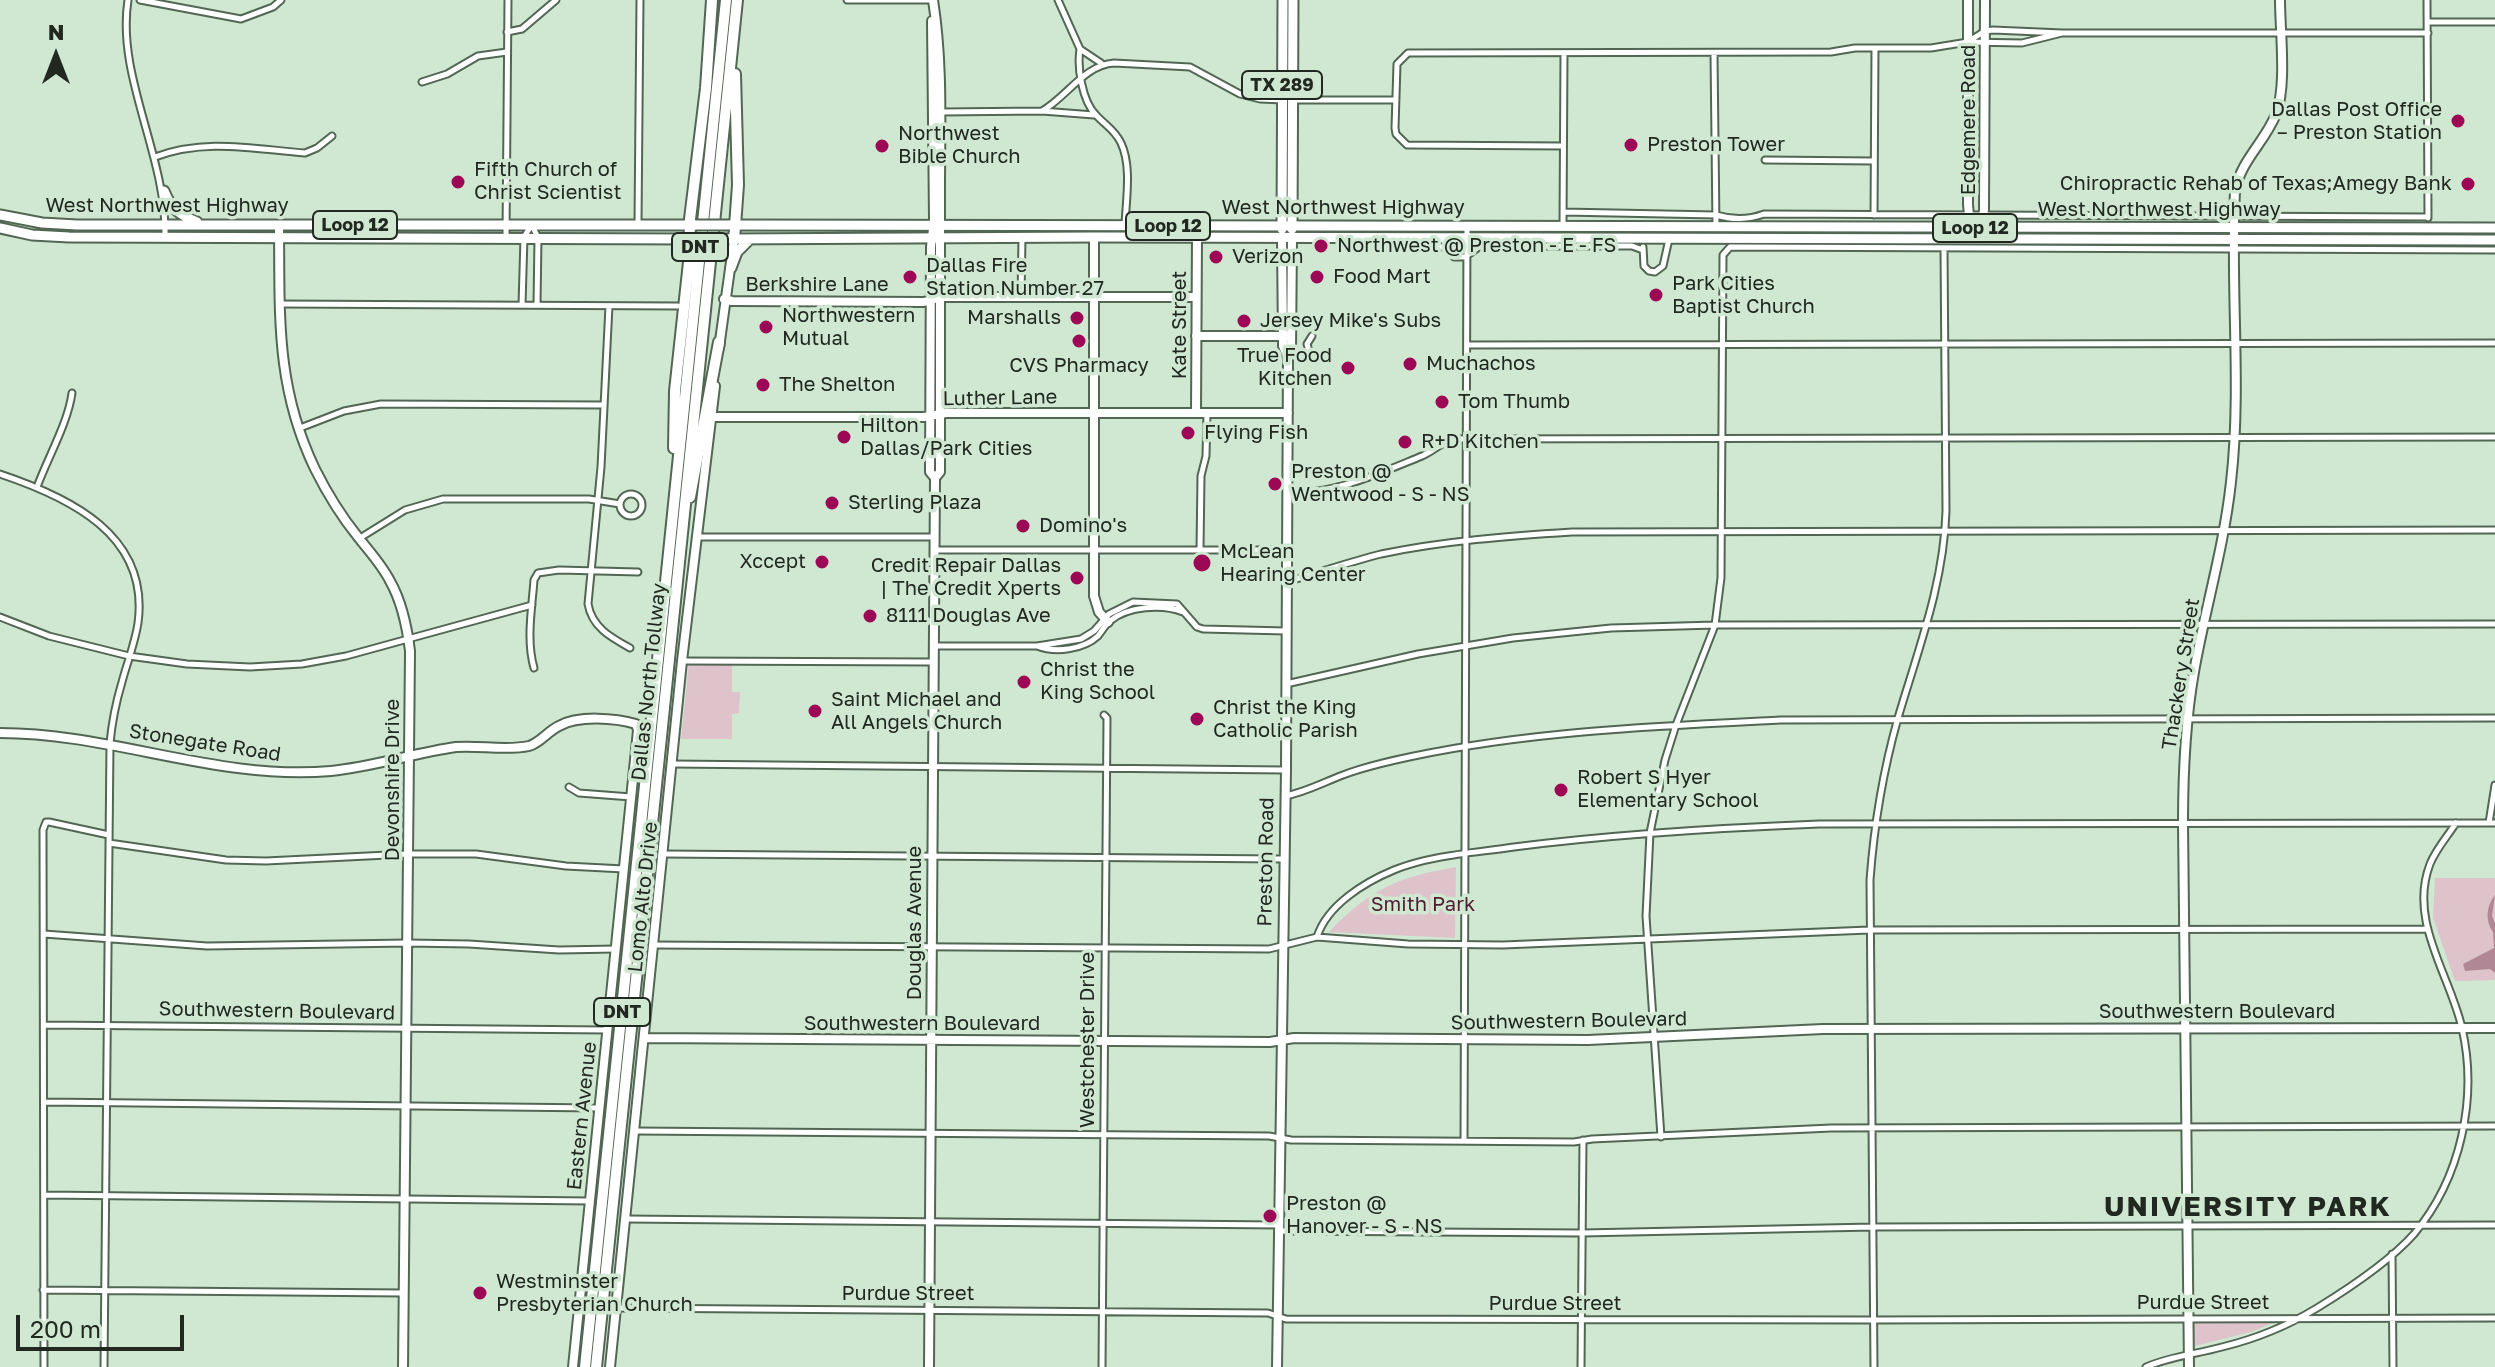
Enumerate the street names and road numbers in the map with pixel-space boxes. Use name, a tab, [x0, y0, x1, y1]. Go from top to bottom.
street label: Edgemere Road	[1957, 45, 1981, 195]
road number: TX 289	[1242, 71, 1322, 99]
street label: West Northwest Highway	[45, 194, 289, 218]
street label: West Northwest Highway	[1221, 196, 1465, 220]
street label: West Northwest Highway	[2037, 198, 2281, 222]
road number: Loop 12	[313, 211, 397, 239]
road number: Loop 12	[1126, 212, 1210, 240]
road number: Loop 12	[1933, 214, 2017, 242]
road number: DNT	[672, 233, 728, 261]
street label: Kate Street	[1168, 271, 1192, 379]
street label: Berkshire Lane	[745, 273, 889, 297]
street label: Luther Lane	[942, 385, 1058, 411]
street label: Dallas North Tollway	[627, 582, 671, 782]
street label: Thackery Street	[2157, 596, 2205, 752]
street label: Devonshire Drive	[381, 699, 405, 861]
street label: Stonegate Road	[127, 719, 283, 767]
street label: Preston Road	[1253, 797, 1279, 927]
street label: Lomo Alto Drive	[623, 820, 663, 974]
street label: Douglas Avenue	[903, 846, 927, 1000]
street label: Westchester Drive	[1076, 952, 1100, 1128]
street label: Southwestern Boulevard	[159, 997, 395, 1025]
road number: DNT	[594, 998, 650, 1026]
street label: Southwestern Boulevard	[2099, 1000, 2335, 1024]
street label: Southwestern Boulevard	[1451, 1007, 1687, 1035]
street label: Southwestern Boulevard	[804, 1012, 1040, 1036]
street label: Eastern Avenue	[562, 1041, 602, 1191]
street label: Purdue Street	[842, 1282, 974, 1306]
street label: Purdue Street	[2137, 1291, 2269, 1315]
street label: Purdue Street	[1489, 1292, 1621, 1316]

